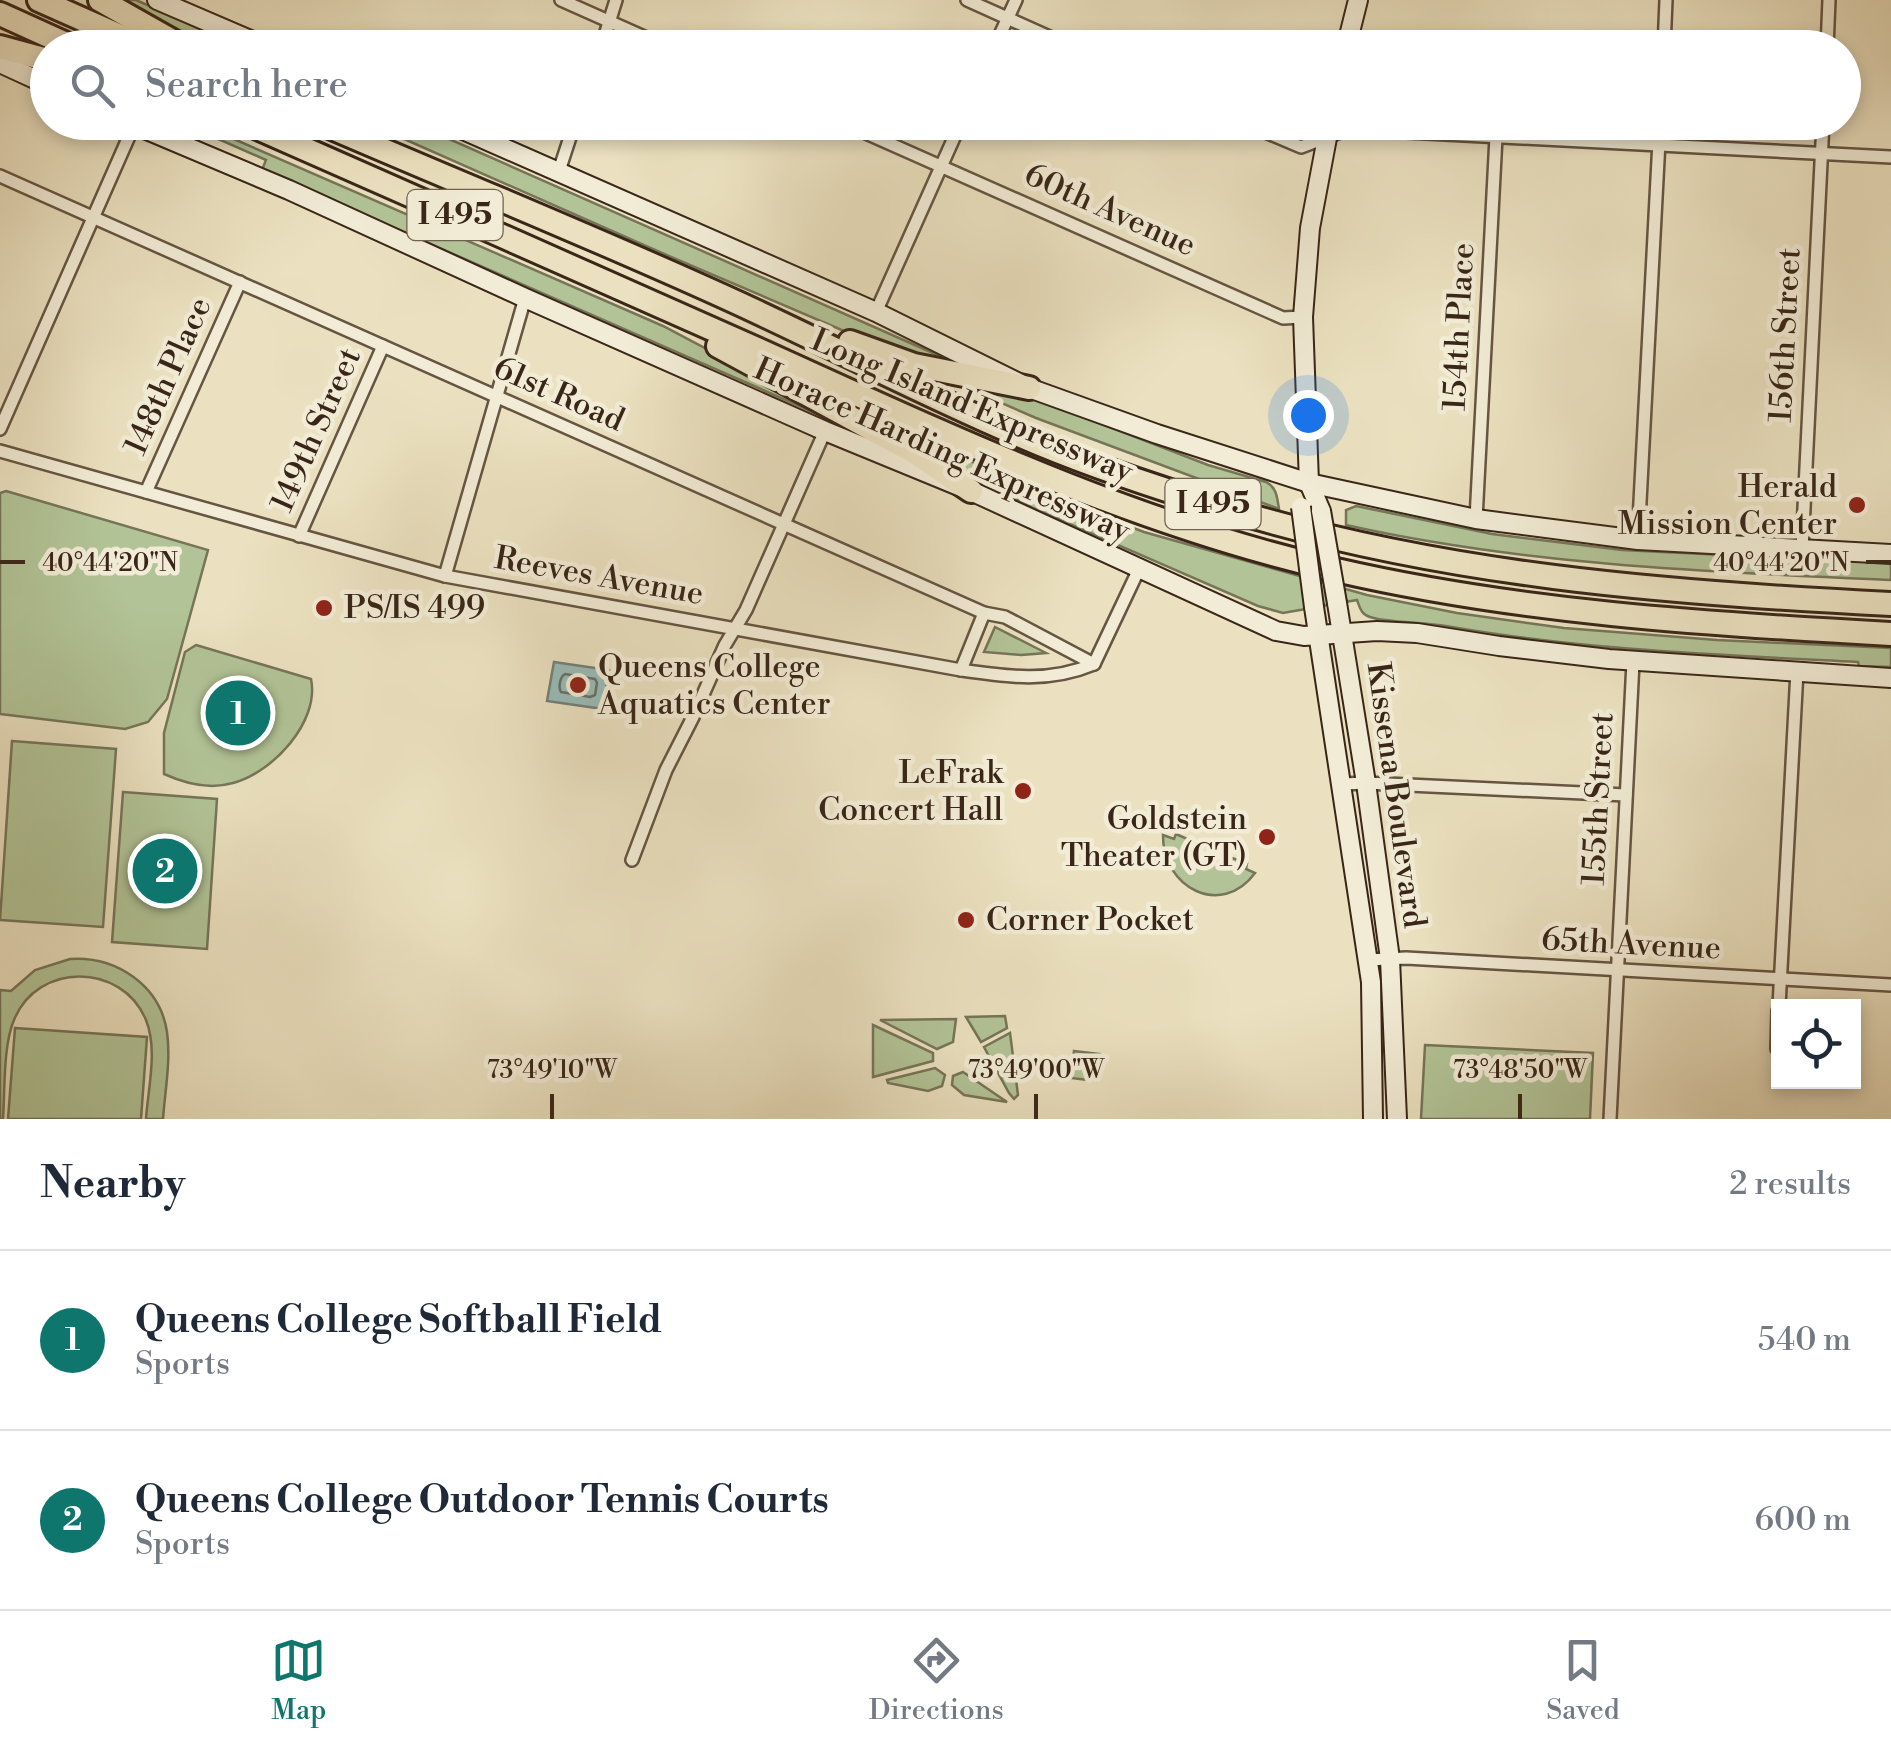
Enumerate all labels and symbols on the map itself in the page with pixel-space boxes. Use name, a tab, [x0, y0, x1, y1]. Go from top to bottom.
street label: 60th Avenue	[1018, 154, 1202, 266]
road number: I 495	[408, 190, 502, 240]
street label: 154th Place	[1435, 242, 1483, 412]
street label: 156th Street	[1760, 247, 1810, 423]
street label: 148th Place	[115, 291, 221, 461]
street label: Long Island Expressway	[805, 320, 1139, 492]
street label: 149th Street	[262, 342, 370, 518]
street label: 61st Road	[488, 348, 630, 440]
street label: Horace Harding Expressway	[748, 349, 1137, 551]
your location	[1283, 390, 1334, 441]
place label: Herald Mission Center	[1618, 467, 1837, 544]
road number: I 495	[1166, 479, 1260, 529]
marker: Herald Mission Center	[1846, 494, 1868, 516]
street label: Reeves Avenue	[491, 538, 707, 614]
text: 40°44'20"N	[42, 548, 178, 579]
text: 40°44'20"N	[1713, 548, 1849, 579]
place label: PS/IS 499	[344, 588, 485, 628]
marker: PS/IS 499	[313, 597, 335, 619]
place label: Queens College Aquatics Center	[597, 647, 831, 724]
street label: Kissena Boulevard	[1358, 660, 1434, 930]
marker: Queens College Aquatics Center	[567, 674, 589, 696]
pin: 1	[206, 676, 270, 750]
street label: 155th Street	[1573, 711, 1623, 887]
place label: LeFrak Concert Hall	[818, 753, 1005, 830]
marker: LeFrak Concert Hall	[1012, 780, 1034, 802]
place label: Goldstein Theater (GT)	[1061, 799, 1247, 876]
marker: Goldstein Theater (GT)	[1256, 826, 1278, 848]
pin: 2	[132, 834, 198, 908]
place label: Corner Pocket	[986, 900, 1194, 940]
marker: Corner Pocket	[955, 909, 977, 931]
street label: 65th Avenue	[1540, 919, 1722, 969]
text: 73°49'10"W	[487, 1055, 618, 1086]
text: 73°49'00"W	[968, 1055, 1106, 1086]
text: 73°48'50"W	[1453, 1055, 1588, 1086]

